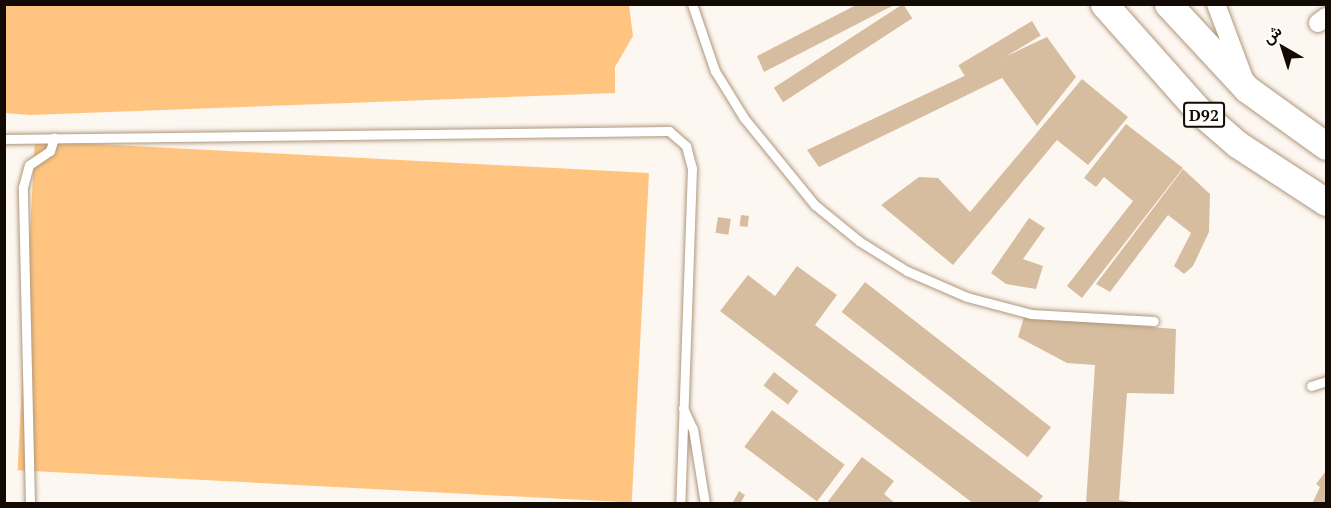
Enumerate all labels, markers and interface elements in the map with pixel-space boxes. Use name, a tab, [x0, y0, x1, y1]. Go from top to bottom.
north arrow	[1253, 18, 1313, 78]
text: ش	[1257, 19, 1286, 49]
road number: D92	[1183, 102, 1225, 128]

